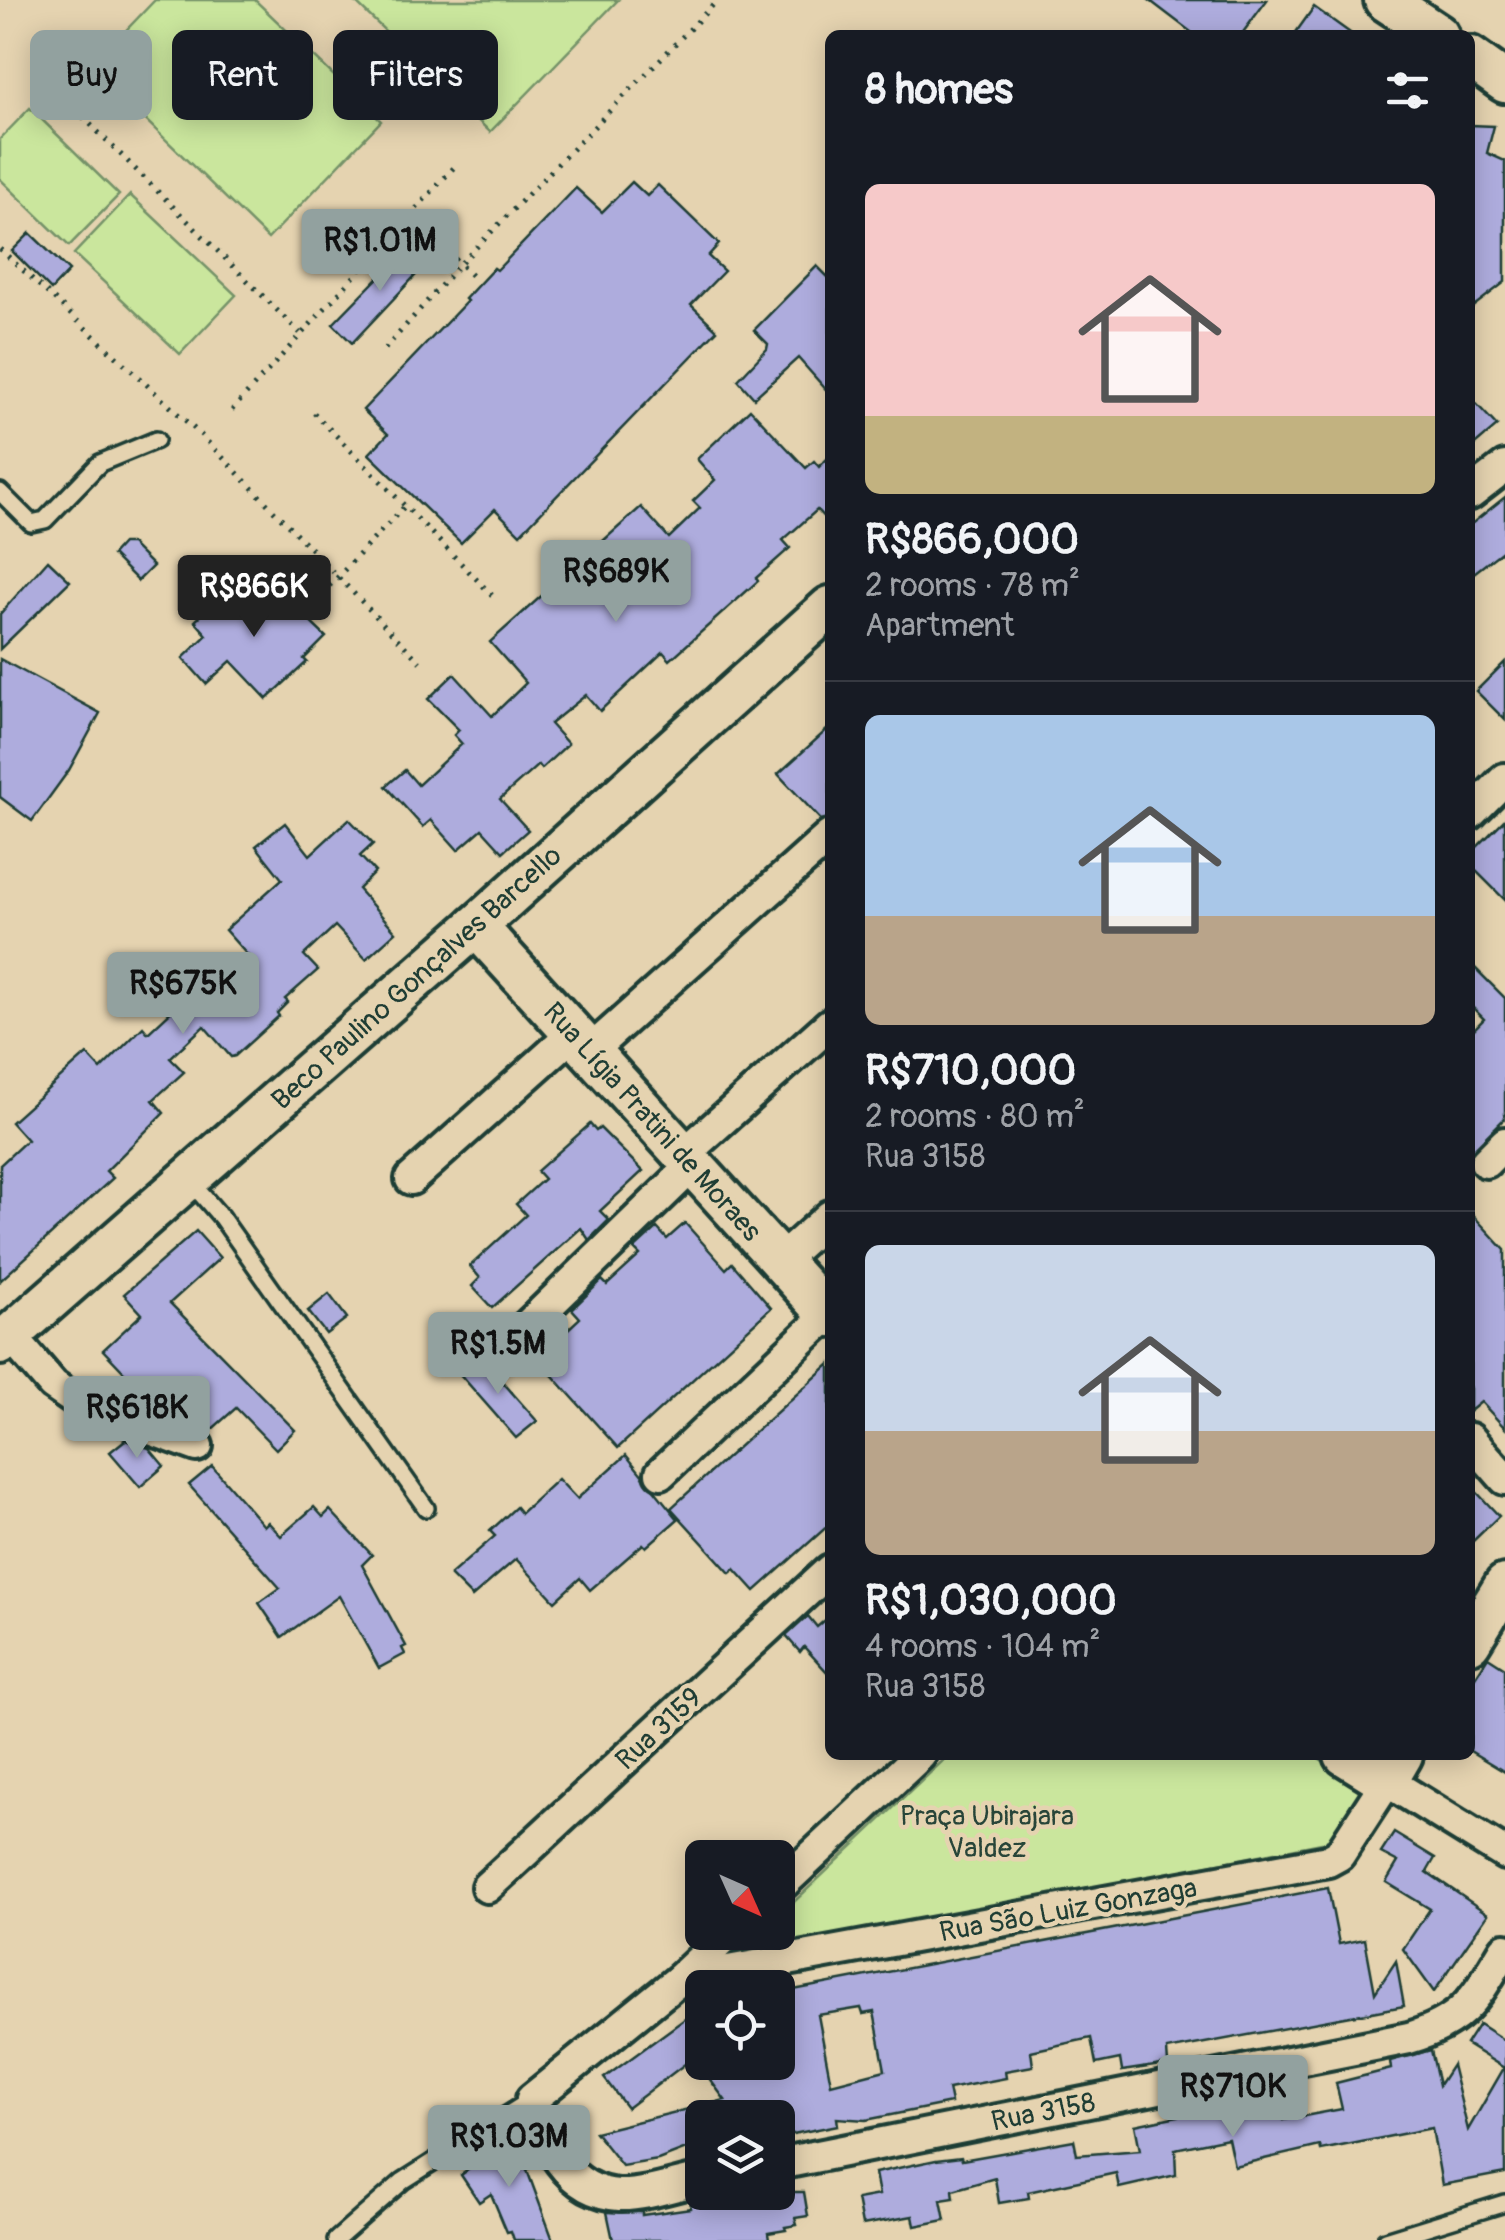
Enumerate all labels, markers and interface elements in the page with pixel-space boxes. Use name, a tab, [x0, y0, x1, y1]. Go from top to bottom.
chip: Buy	[30, 30, 152, 120]
chip: Rent	[172, 30, 313, 120]
chip: Filters	[333, 30, 498, 120]
icon: filters	[1380, 63, 1435, 118]
text: 8 homes	[865, 64, 1013, 116]
pin: R$1.01M	[288, 209, 472, 294]
text: R$1.01M	[324, 221, 436, 261]
icon: home	[1060, 249, 1240, 429]
text: R$866,000	[865, 514, 1079, 566]
pin: R$689K	[535, 540, 697, 625]
text: R$689K	[563, 552, 669, 592]
pin: R$866K	[173, 555, 335, 640]
text: 2 rooms · 78 m²	[865, 566, 1080, 606]
text: R$866K	[200, 567, 308, 607]
text: Apartment	[865, 606, 1014, 646]
icon: home	[1060, 780, 1240, 960]
street label: Beco Paulino Gonçalves Barcello	[265, 839, 569, 1118]
pin: R$675K	[102, 952, 264, 1037]
text: R$675K	[129, 964, 237, 1004]
street label: Rua Lígia Pratini de Moraes	[535, 995, 769, 1249]
text: R$710,000	[865, 1045, 1076, 1097]
text: 2 rooms · 80 m²	[865, 1097, 1085, 1137]
text: Rua 3158	[865, 1137, 985, 1177]
icon: home	[1060, 1310, 1240, 1490]
pin: R$1.5M	[417, 1312, 579, 1397]
text: R$1.5M	[450, 1324, 546, 1364]
pin: R$618K	[56, 1376, 218, 1461]
text: R$618K	[86, 1388, 188, 1428]
text: R$1,030,000	[865, 1575, 1117, 1627]
text: 4 rooms · 104 m²	[865, 1627, 1100, 1667]
text: Rua 3158	[865, 1667, 985, 1707]
street label: Rua 3159	[608, 1680, 710, 1778]
park label: Praça Ubirajara Valdez	[900, 1799, 1074, 1866]
north arrow	[685, 1840, 795, 1950]
map controls	[685, 1840, 795, 2210]
street label: Rua São Luiz Gonzaga	[937, 1871, 1200, 1950]
button: locate	[685, 1970, 795, 2080]
pin: R$710K	[1152, 2055, 1314, 2140]
text: R$710K	[1180, 2067, 1286, 2107]
street label: Rua 3158	[988, 2085, 1098, 2140]
button: layers	[685, 2100, 795, 2210]
pin: R$1.03M	[417, 2105, 601, 2190]
text: R$1.03M	[450, 2117, 568, 2157]

